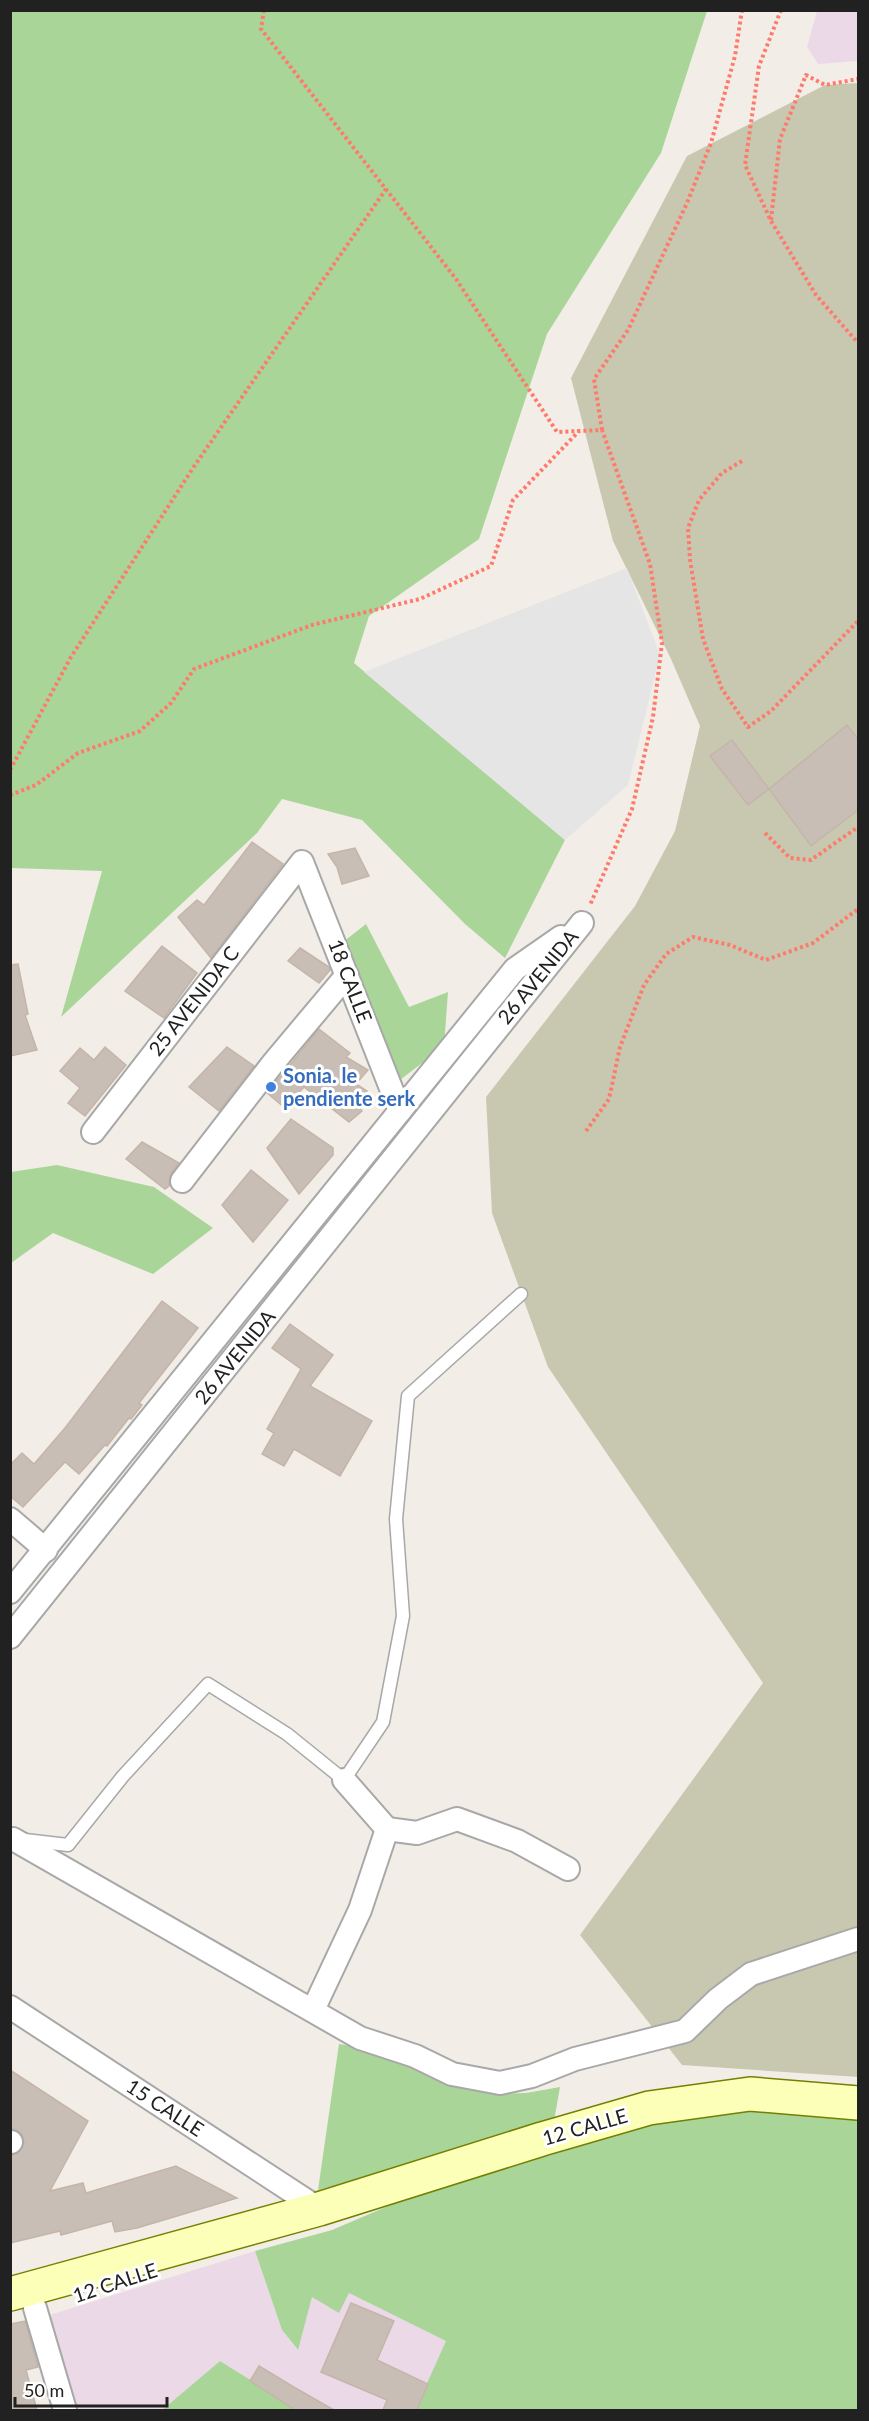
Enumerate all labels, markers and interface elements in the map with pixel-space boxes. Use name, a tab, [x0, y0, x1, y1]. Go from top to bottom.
street label: 26 AVENIDA	[492, 924, 583, 1028]
street label: 18 CALLE	[324, 936, 378, 1026]
street label: 25 AVENIDA C	[143, 941, 243, 1060]
place label: Sonia. le pendiente serk	[283, 1063, 415, 1110]
marker: Sonia. le pendiente serk	[264, 1080, 278, 1094]
street label: 26 AVENIDA	[189, 1304, 280, 1408]
street label: 15 CALLE	[122, 2073, 209, 2141]
street label: 12 CALLE	[539, 2102, 630, 2150]
street label: 12 CALLE	[69, 2257, 160, 2307]
scale bar	[15, 2370, 166, 2408]
text: 50 m	[24, 2379, 64, 2401]

